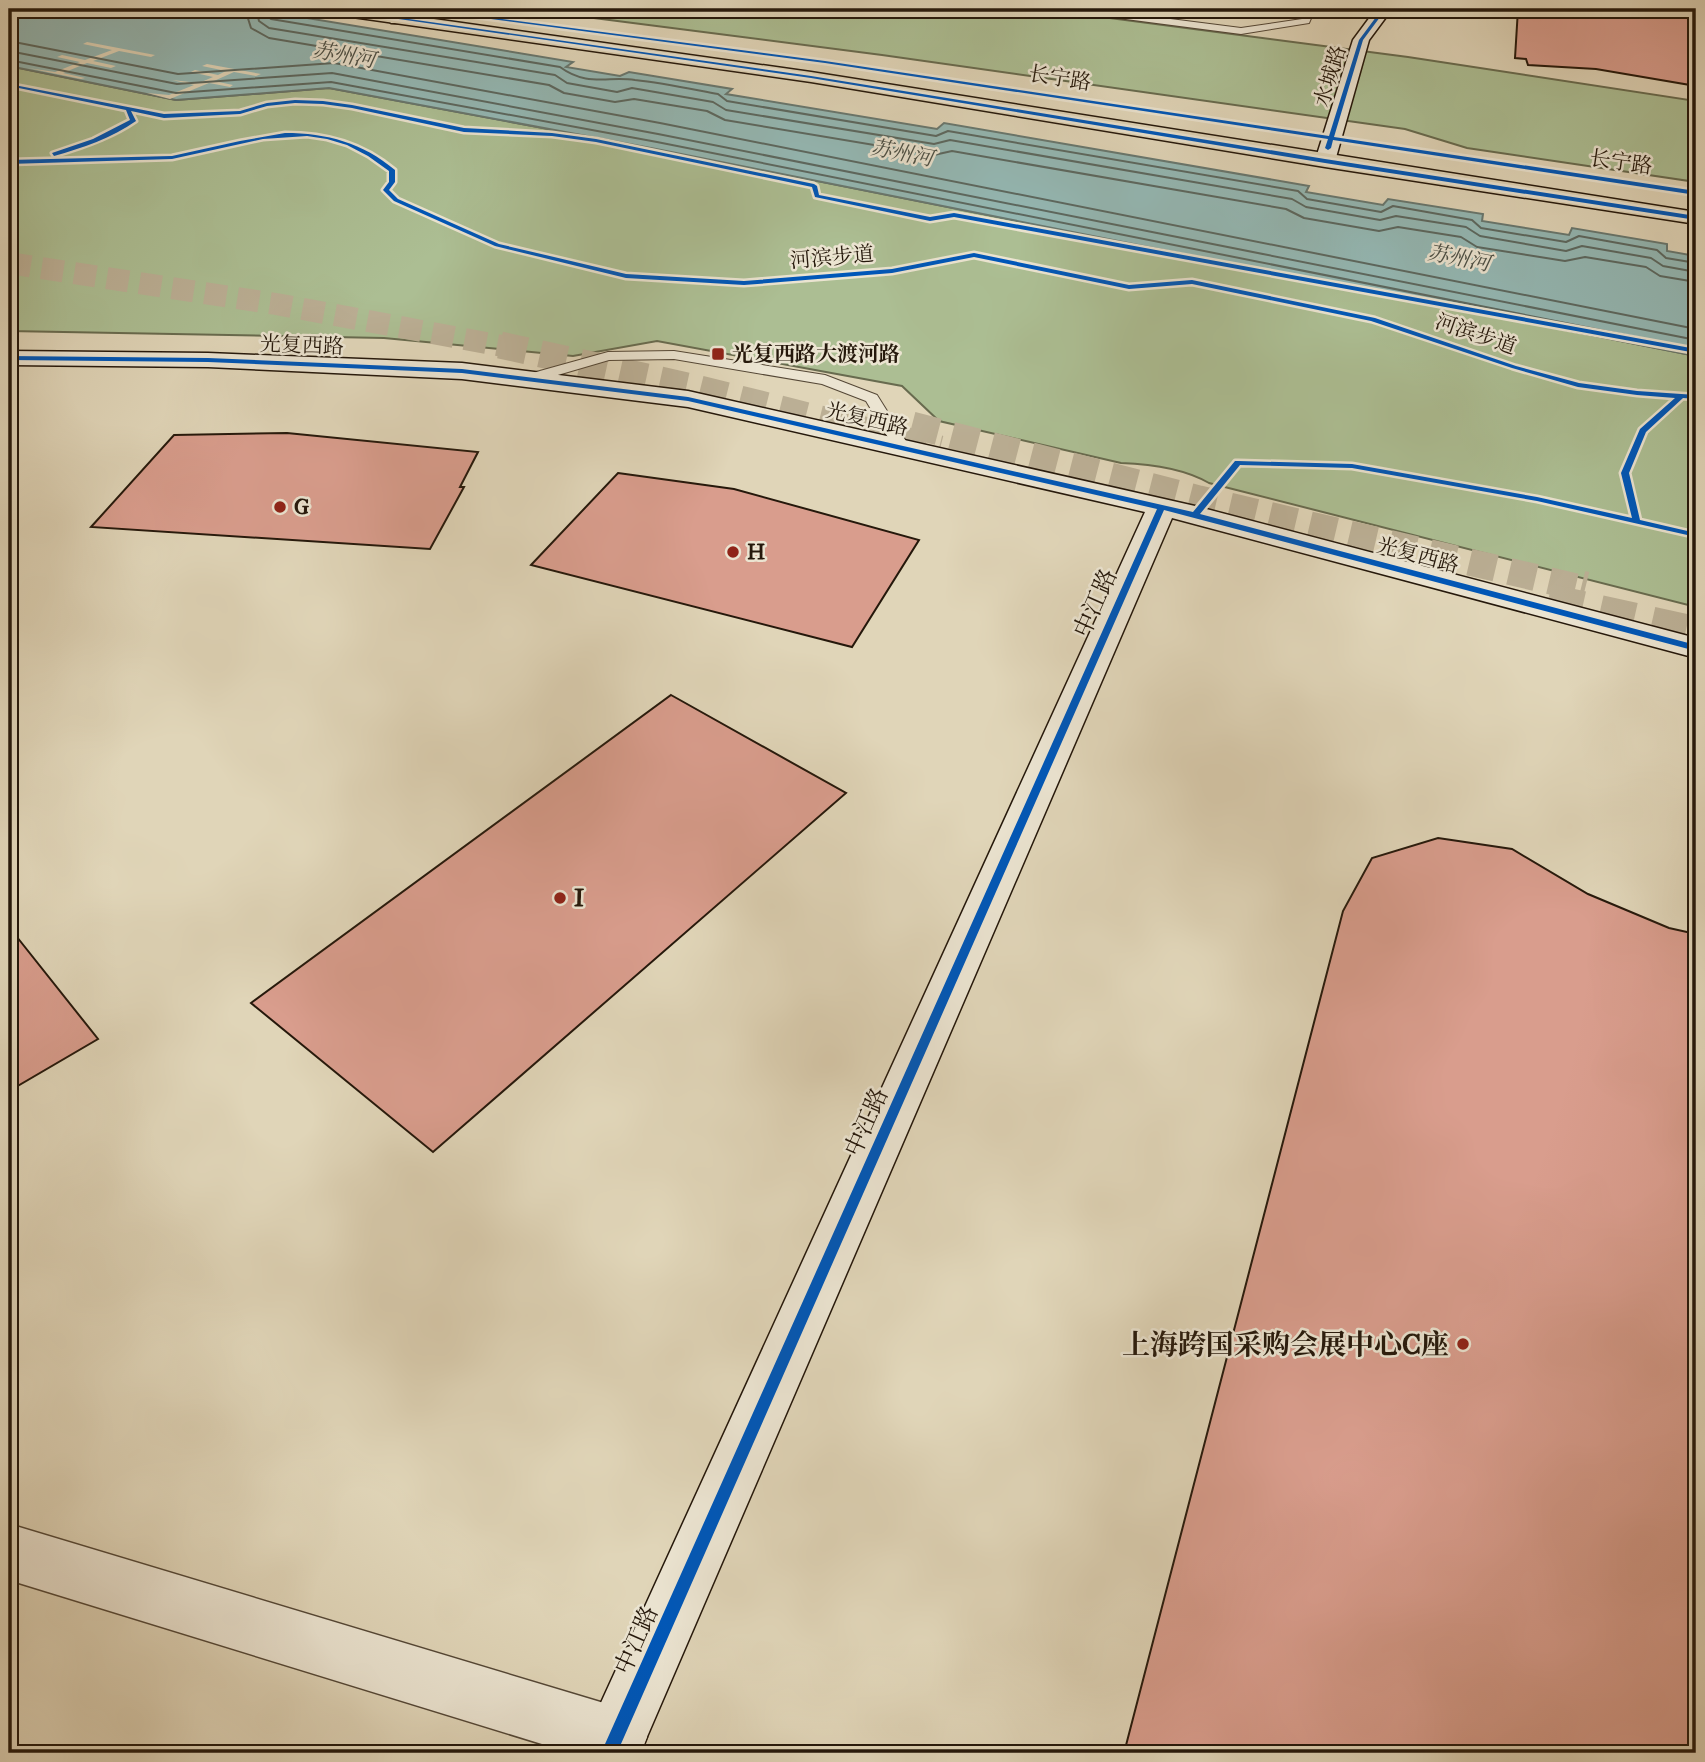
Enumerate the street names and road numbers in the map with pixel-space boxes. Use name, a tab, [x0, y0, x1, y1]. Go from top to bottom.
street label: 水城路	[1308, 42, 1352, 110]
street label: 长宁路	[1027, 60, 1093, 96]
street label: 长宁路	[1588, 145, 1654, 179]
street label: 河滨步道	[789, 240, 875, 274]
street label: 河滨步道	[1432, 308, 1520, 360]
street label: 光复西路	[260, 331, 344, 359]
street label: 光复西路	[823, 397, 911, 441]
street label: 光复西路	[1374, 532, 1462, 578]
street label: 中江路	[1067, 564, 1123, 642]
street label: 中江路	[838, 1083, 894, 1161]
street label: 中江路	[608, 1601, 664, 1679]

